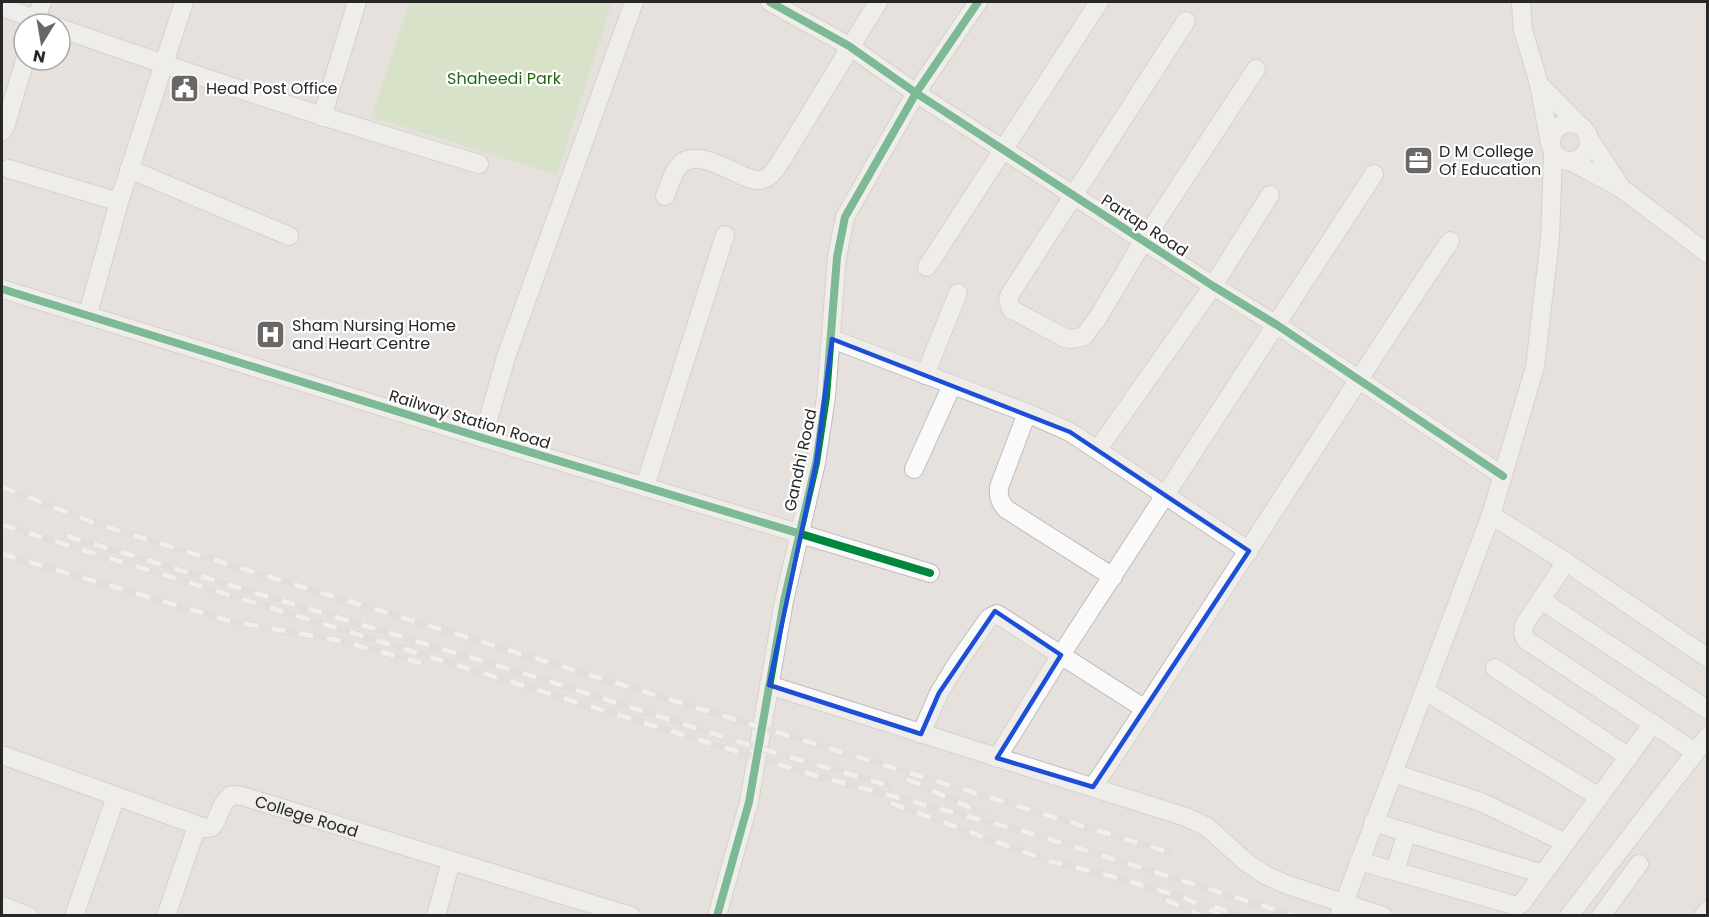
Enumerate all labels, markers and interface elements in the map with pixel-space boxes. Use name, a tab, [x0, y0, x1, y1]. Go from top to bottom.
north arrow	[12, 12, 72, 72]
text: N	[31, 44, 47, 69]
park label: Shaheedi Park	[447, 67, 562, 90]
public building icon: Head Post Office	[169, 72, 201, 104]
place label: Head Post Office	[206, 77, 338, 100]
place label: D M College Of Education	[1439, 140, 1541, 181]
office icon: D M College Of Education	[1402, 144, 1434, 176]
street label: Partap Road	[1097, 189, 1193, 262]
place label: Sham Nursing Home and Heart Centre	[292, 314, 456, 355]
hospital icon: Sham Nursing Home and Heart Centre	[255, 318, 287, 350]
street label: Railway Station Road	[386, 384, 553, 455]
street label: Gandhi Road	[778, 407, 823, 514]
street label: College Road	[252, 790, 361, 843]

